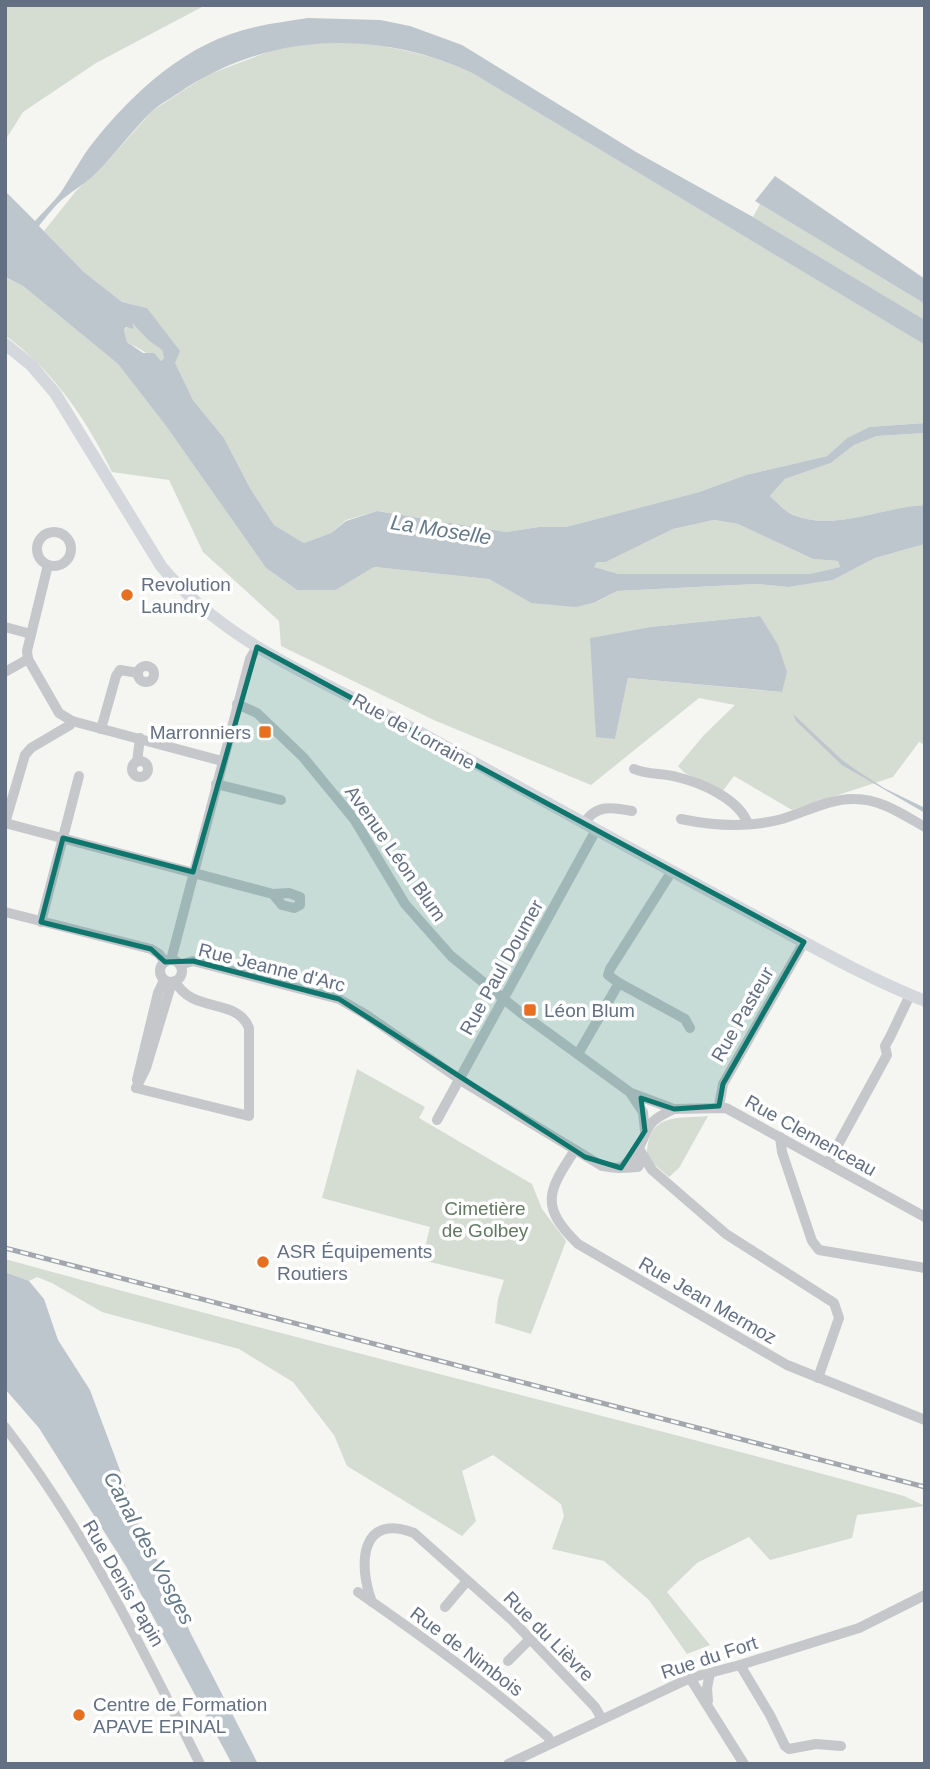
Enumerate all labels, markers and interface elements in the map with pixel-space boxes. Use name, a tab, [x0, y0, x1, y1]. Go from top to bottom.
water label: La Moselle	[389, 510, 493, 549]
place label: Revolution Laundry	[141, 574, 231, 617]
marker: Revolution Laundry	[119, 587, 135, 603]
street label: Rue de Lorraine	[349, 689, 478, 774]
place label: Marronniers	[150, 722, 251, 743]
marker: Marronniers	[257, 724, 273, 740]
street label: Avenue Léon Blum	[341, 782, 450, 925]
street label: Rue Paul Doumer	[456, 896, 548, 1038]
street label: Rue Jeanne d'Arc	[196, 939, 347, 996]
street label: Rue Pasteur	[707, 963, 778, 1065]
place label: Léon Blum	[544, 1000, 635, 1021]
marker: Léon Blum	[522, 1002, 538, 1018]
street label: Rue Clemenceau	[741, 1091, 880, 1180]
park label: Cimetière de Golbey	[442, 1198, 529, 1241]
place label: ASR Équipements Routiers	[277, 1241, 432, 1284]
street label: Rue Jean Mermoz	[635, 1253, 780, 1348]
marker: ASR Équipements Routiers	[255, 1254, 271, 1270]
water label: Canal des Vosges	[99, 1467, 200, 1629]
street label: Rue Denis Papin	[79, 1516, 168, 1650]
street label: Rue du Lièvre	[499, 1587, 598, 1686]
street label: Rue de Nimbois	[406, 1602, 527, 1700]
street label: Rue du Fort	[658, 1632, 761, 1683]
place label: Centre de Formation APAVE EPINAL	[93, 1694, 267, 1737]
marker: Centre de Formation APAVE EPINAL	[71, 1707, 87, 1723]

